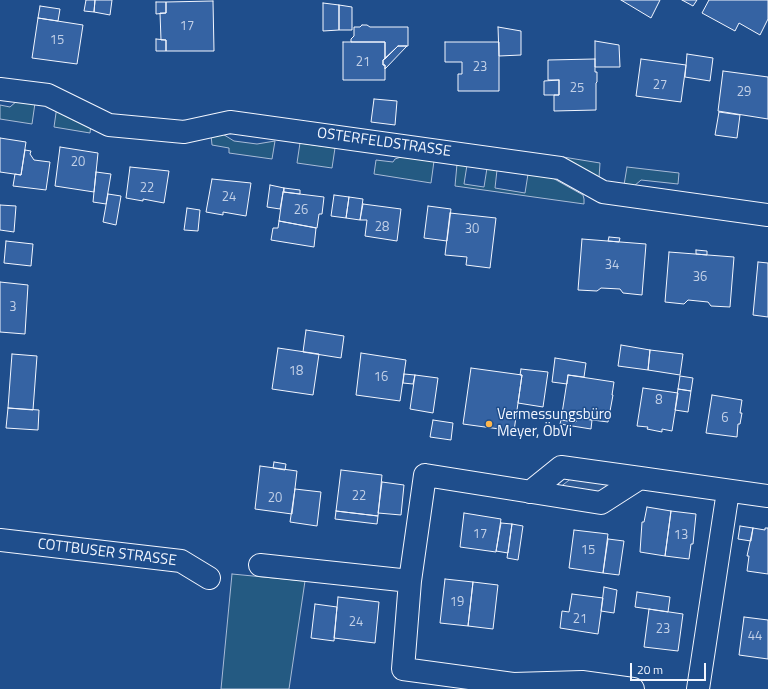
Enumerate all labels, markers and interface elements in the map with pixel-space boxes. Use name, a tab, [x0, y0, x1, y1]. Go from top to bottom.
house number: 17	[180, 19, 194, 35]
house number: 15	[50, 33, 64, 49]
house number: 21	[356, 55, 370, 71]
house number: 23	[473, 60, 487, 76]
house number: 27	[653, 78, 667, 94]
house number: 25	[570, 81, 584, 97]
house number: 29	[737, 85, 751, 101]
street label: OSTERFELDSTRASSE	[316, 125, 452, 161]
house number: 20	[71, 155, 85, 171]
house number: 22	[140, 181, 154, 197]
house number: 24	[222, 190, 236, 206]
house number: 26	[294, 203, 308, 219]
house number: 28	[375, 220, 389, 236]
house number: 30	[465, 222, 479, 238]
house number: 34	[605, 258, 619, 274]
house number: 36	[693, 270, 707, 286]
house number: 3	[9, 300, 17, 316]
house number: 18	[289, 364, 303, 380]
house number: 16	[374, 370, 388, 386]
house number: 8	[655, 393, 663, 409]
place label: Vermessungsbüro Meyer, ÖbVi	[497, 406, 612, 441]
house number: 6	[721, 411, 729, 427]
marker: Vermessungsbüro Meyer, ÖbVi	[484, 419, 494, 429]
house number: 22	[352, 489, 366, 505]
house number: 20	[268, 491, 282, 507]
house number: 17	[473, 527, 487, 543]
house number: 13	[674, 528, 688, 544]
street label: COTTBUSER STRASSE	[37, 536, 177, 570]
house number: 15	[581, 543, 595, 559]
house number: 19	[450, 595, 464, 611]
house number: 21	[573, 612, 587, 628]
house number: 24	[349, 615, 363, 631]
house number: 23	[656, 622, 670, 638]
house number: 44	[748, 629, 762, 645]
scale bar	[632, 655, 708, 681]
text: 20 m	[637, 660, 663, 679]

